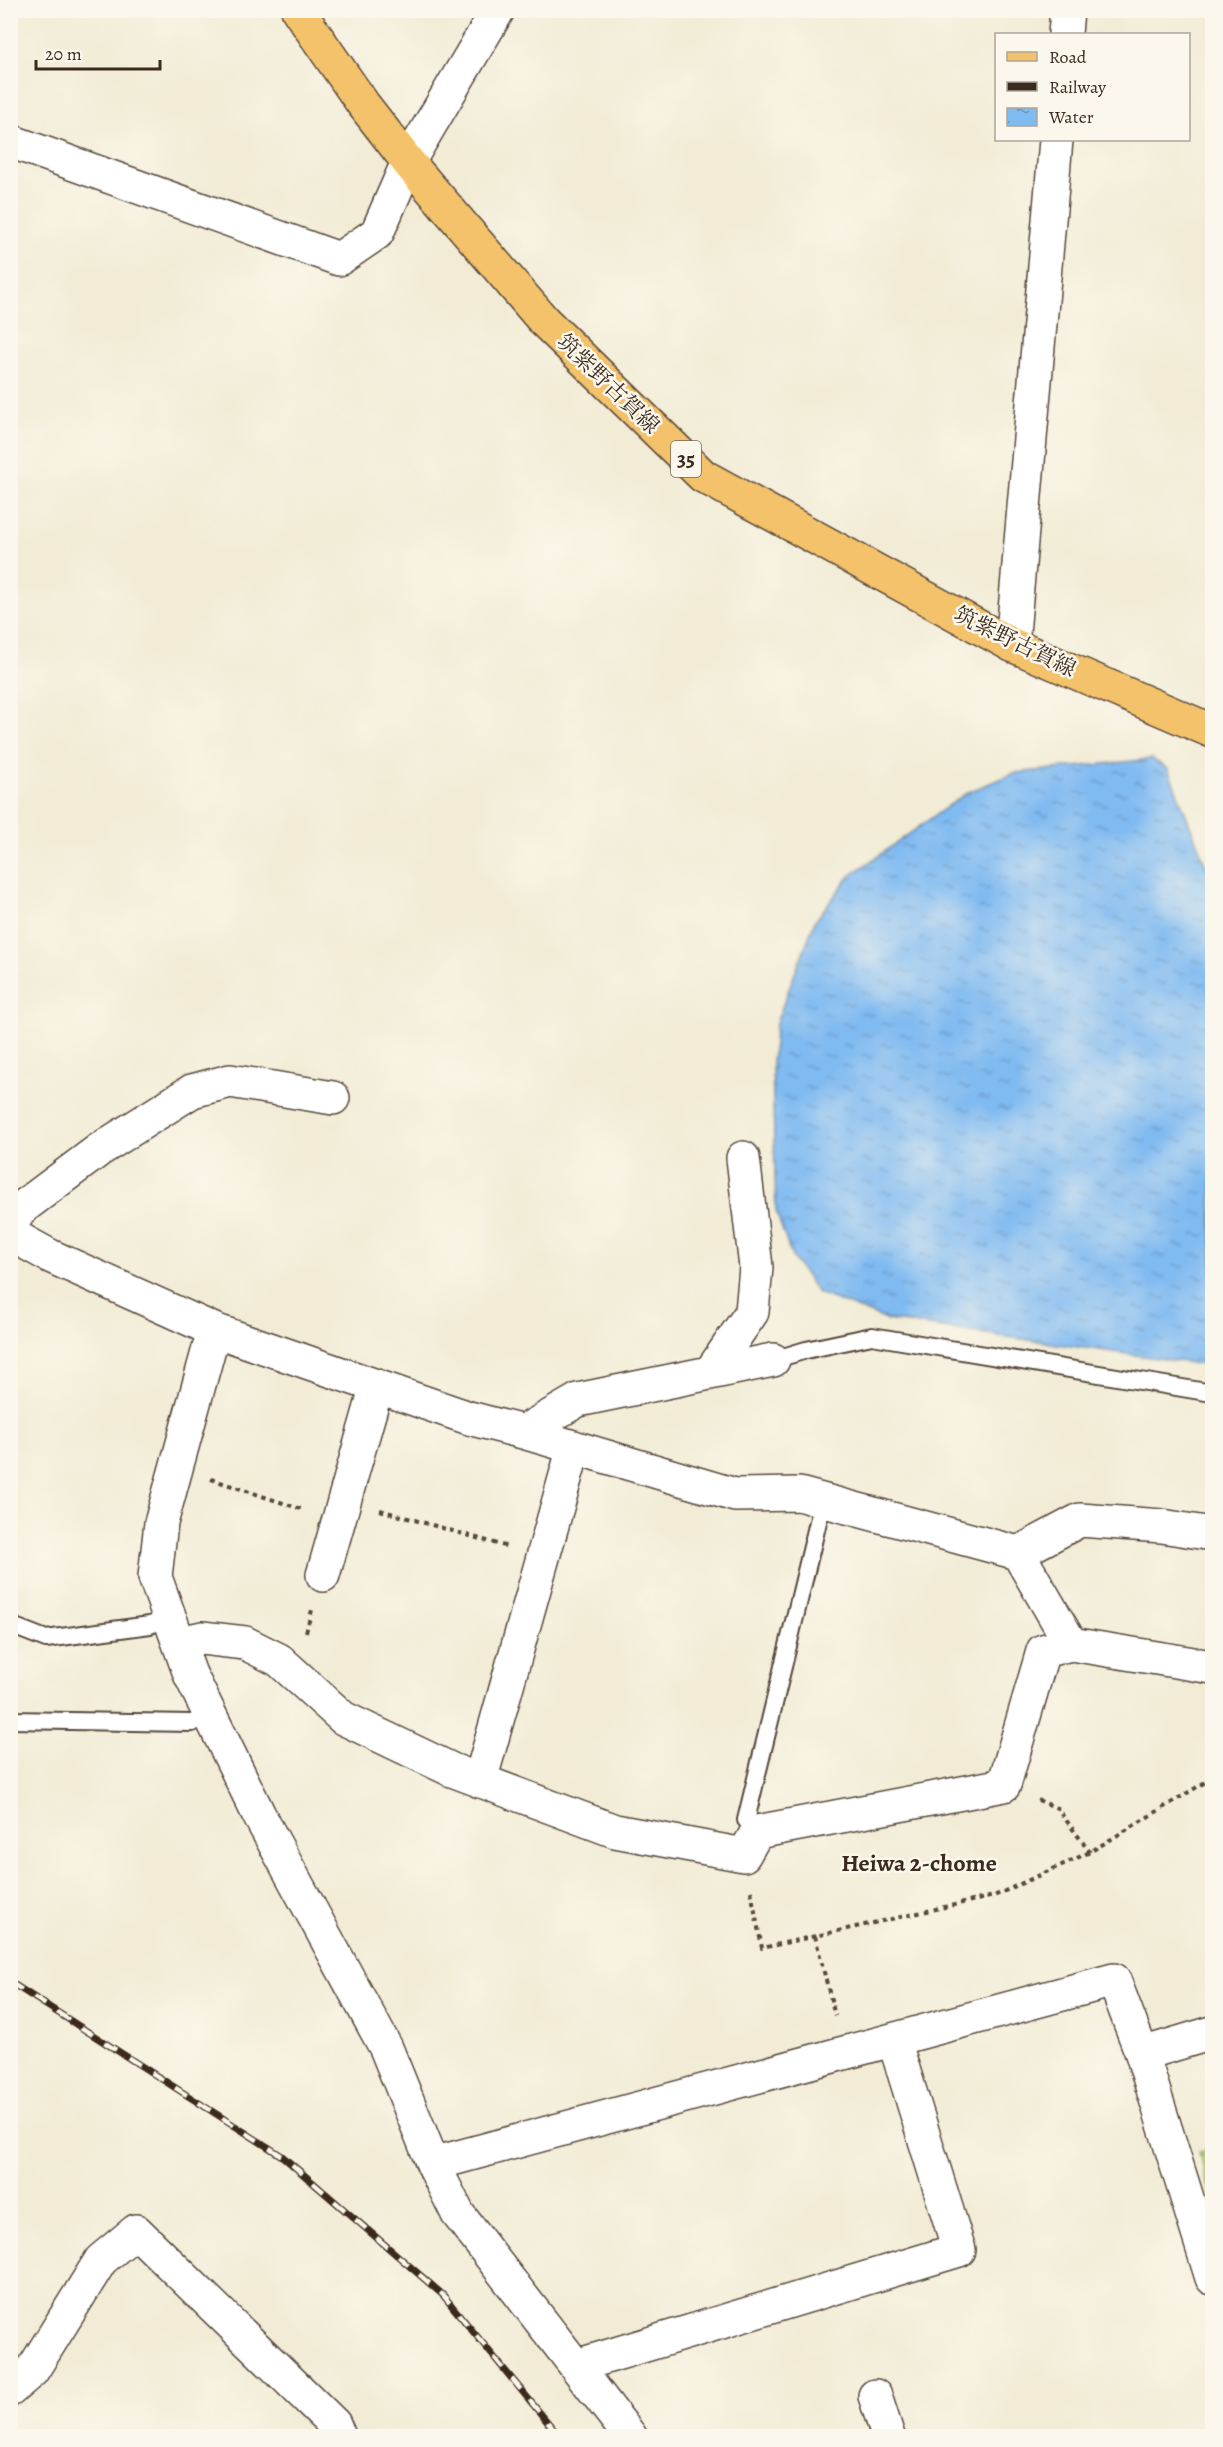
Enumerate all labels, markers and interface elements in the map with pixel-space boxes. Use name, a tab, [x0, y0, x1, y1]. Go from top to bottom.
scale bar	[36, 33, 160, 71]
legend	[995, 33, 1190, 141]
text: 20 m	[45, 42, 82, 66]
text: Road	[1049, 45, 1087, 69]
text: Railway	[1049, 75, 1107, 99]
text: Water	[1048, 105, 1094, 129]
street label: 筑紫野古賀線	[550, 327, 666, 441]
road number: 35	[671, 441, 701, 477]
street label: 筑紫野古賀線	[949, 600, 1081, 684]
district label: Heiwa 2-chome	[841, 1847, 997, 1879]

